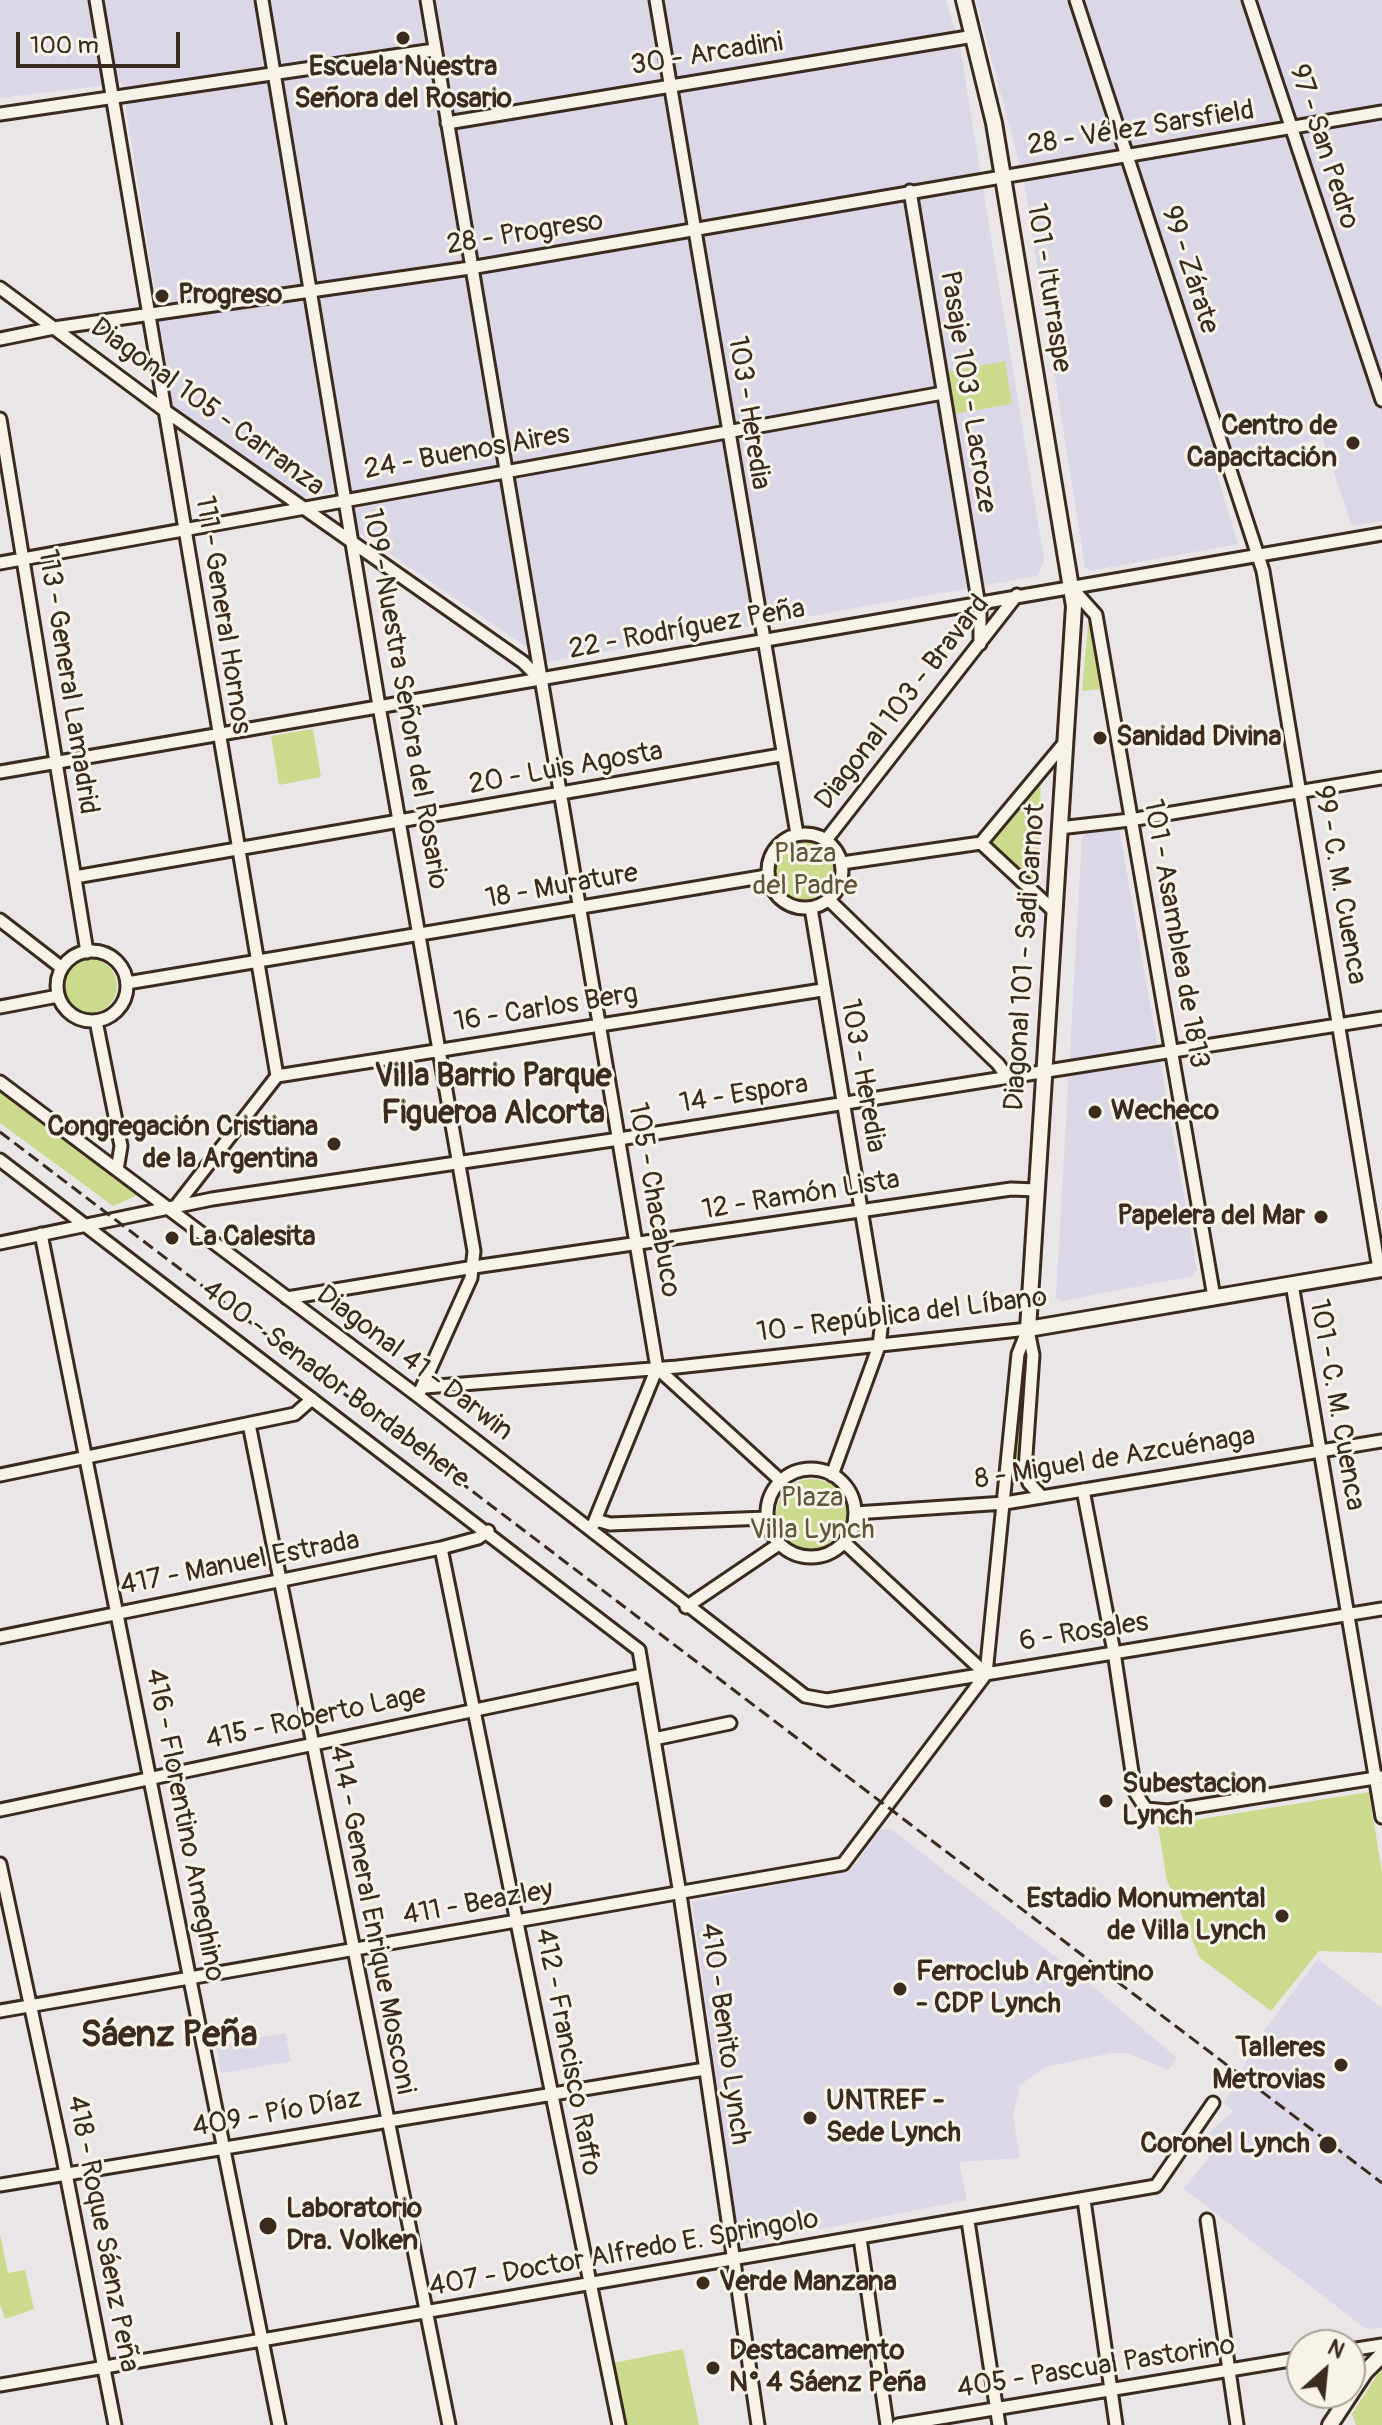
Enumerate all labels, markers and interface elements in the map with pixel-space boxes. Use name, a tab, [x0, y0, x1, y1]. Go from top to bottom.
scale bar	[20, 16, 184, 66]
street label: 30 - Arcadini	[629, 26, 785, 84]
marker: Escuela Nuestra Señora del Rosario	[394, 29, 412, 47]
text: 100 m	[30, 31, 99, 60]
place label: Escuela Nuestra Señora del Rosario	[294, 51, 512, 117]
street label: 97 - San Pedro	[1281, 60, 1365, 234]
street label: 28 - Vélez Sarsfield	[1025, 94, 1257, 164]
street label: 101 - Iturraspe	[1018, 201, 1078, 375]
street label: 99 - Zárate	[1153, 202, 1225, 338]
street label: 28 - Progreso	[444, 205, 606, 263]
street label: Pasaje 103 - Lacroze	[931, 268, 1003, 516]
place label: Progreso	[178, 279, 282, 313]
marker: Progreso	[153, 287, 171, 305]
street label: Diagonal 105 - Carranza	[83, 312, 331, 504]
street label: 103 - Heredia	[719, 334, 777, 492]
place label: Centro de Capacitación	[1187, 410, 1337, 476]
street label: 24 - Buenos Aires	[362, 418, 572, 488]
marker: Centro de Capacitación	[1344, 434, 1362, 452]
street label: 111 - General Hornos	[187, 493, 257, 737]
street label: 109 - Nuestra Señora del Rosario	[354, 506, 454, 892]
street label: 113 - General Lamadrid	[29, 547, 105, 817]
street label: Diagonal 103 - Bravard	[809, 589, 997, 817]
street label: 22 - Rodríguez Peña	[566, 593, 808, 667]
place label: Sanidad Divina	[1116, 721, 1281, 755]
marker: Sanidad Divina	[1091, 729, 1109, 747]
street label: 20 - Luis Agosta	[466, 735, 666, 803]
street label: 99 - C. M. Cuenca	[1305, 783, 1373, 987]
street label: 101 - Asamblea de 1813	[1135, 797, 1215, 1071]
street label: Diagonal 101 - Sadi Carnot	[998, 802, 1054, 1112]
park label: Plaza del Padre	[753, 838, 857, 904]
street label: 18 - Murature	[483, 857, 641, 917]
street label: 16 - Carlos Berg	[452, 978, 640, 1040]
street label: 103 - Heredia	[832, 997, 892, 1155]
district label: Villa Barrio Parque Figueroa Alcorta	[374, 1059, 612, 1134]
street label: 14 - Espora	[677, 1068, 811, 1122]
place label: Wecheco	[1111, 1095, 1219, 1129]
street label: 105 - Chacabuco	[619, 1100, 687, 1300]
marker: Wecheco	[1086, 1103, 1104, 1121]
place label: Congregación Cristiana de la Argentina	[47, 1111, 318, 1177]
marker: Congregación Cristiana de la Argentina	[325, 1135, 343, 1153]
street label: 12 - Ramón Lista	[700, 1164, 902, 1228]
place label: Papelera del Mar	[1117, 1200, 1305, 1234]
marker: Papelera del Mar	[1312, 1208, 1330, 1226]
place label: La Calesita	[188, 1221, 315, 1255]
marker: La Calesita	[163, 1229, 181, 1247]
street label: 400 - Senador Bordabehere	[195, 1273, 475, 1497]
street label: Diagonal 41 - Darwin	[309, 1279, 519, 1449]
street label: 10 - República del Líbano	[755, 1282, 1049, 1350]
street label: 101 - C. M. Cuenca	[1301, 1297, 1371, 1513]
street label: 8 - Miguel de Azcuénaga	[972, 1420, 1258, 1498]
park label: Plaza Villa Lynch	[749, 1482, 875, 1548]
street label: 417 - Manuel Estrada	[118, 1524, 362, 1604]
street label: 6 - Rosales	[1017, 1606, 1151, 1660]
street label: 416 - Florentino Ameghino	[137, 1666, 231, 1984]
street label: 415 - Roberto Lage	[203, 1678, 429, 1758]
street label: 414 - General Enrique Mosconi	[321, 1743, 421, 2097]
place label: Subestacion Lynch	[1122, 1768, 1267, 1834]
marker: Subestacion Lynch	[1097, 1792, 1115, 1810]
street label: 411 - Beazley	[400, 1874, 556, 1934]
place label: Estadio Monumental de Villa Lynch	[1026, 1883, 1266, 1949]
marker: Estadio Monumental de Villa Lynch	[1273, 1907, 1291, 1925]
street label: 410 - Benito Lynch	[692, 1921, 756, 2147]
street label: 412 - Francisco Raffo	[527, 1925, 607, 2179]
place label: Ferroclub Argentino - CDP Lynch	[916, 1956, 1154, 2022]
marker: Ferroclub Argentino - CDP Lynch	[891, 1980, 909, 1998]
district label: Sáenz Peña	[81, 2015, 257, 2059]
place label: Talleres Metrovias	[1212, 2032, 1325, 2098]
marker: Talleres Metrovias	[1332, 2056, 1350, 2074]
street label: 409 - Pío Díaz	[190, 2083, 364, 2145]
place label: UNTREF - Sede Lynch	[826, 2085, 961, 2151]
street label: 418 - Roque Sáenz Peña	[59, 2093, 145, 2375]
marker: UNTREF - Sede Lynch	[801, 2109, 819, 2127]
place label: Coronel Lynch	[1140, 2128, 1310, 2162]
marker: Coronel Lynch	[1317, 2134, 1339, 2156]
place label: Laboratorio Dra. Volken	[286, 2193, 422, 2259]
street label: 407 - Doctor Alfredo E. Springolo	[427, 2203, 821, 2305]
marker: Laboratorio Dra. Volken	[257, 2215, 279, 2237]
place label: Verde Manzana	[719, 2266, 897, 2300]
marker: Verde Manzana	[694, 2274, 712, 2292]
street label: 405 - Pascual Pastorino	[955, 2329, 1237, 2407]
north arrow	[1286, 2329, 1366, 2409]
text: N	[1323, 2334, 1349, 2365]
place label: Destacamento N° 4 Sáenz Peña	[729, 2335, 926, 2401]
marker: Destacamento N° 4 Sáenz Peña	[704, 2359, 722, 2377]

